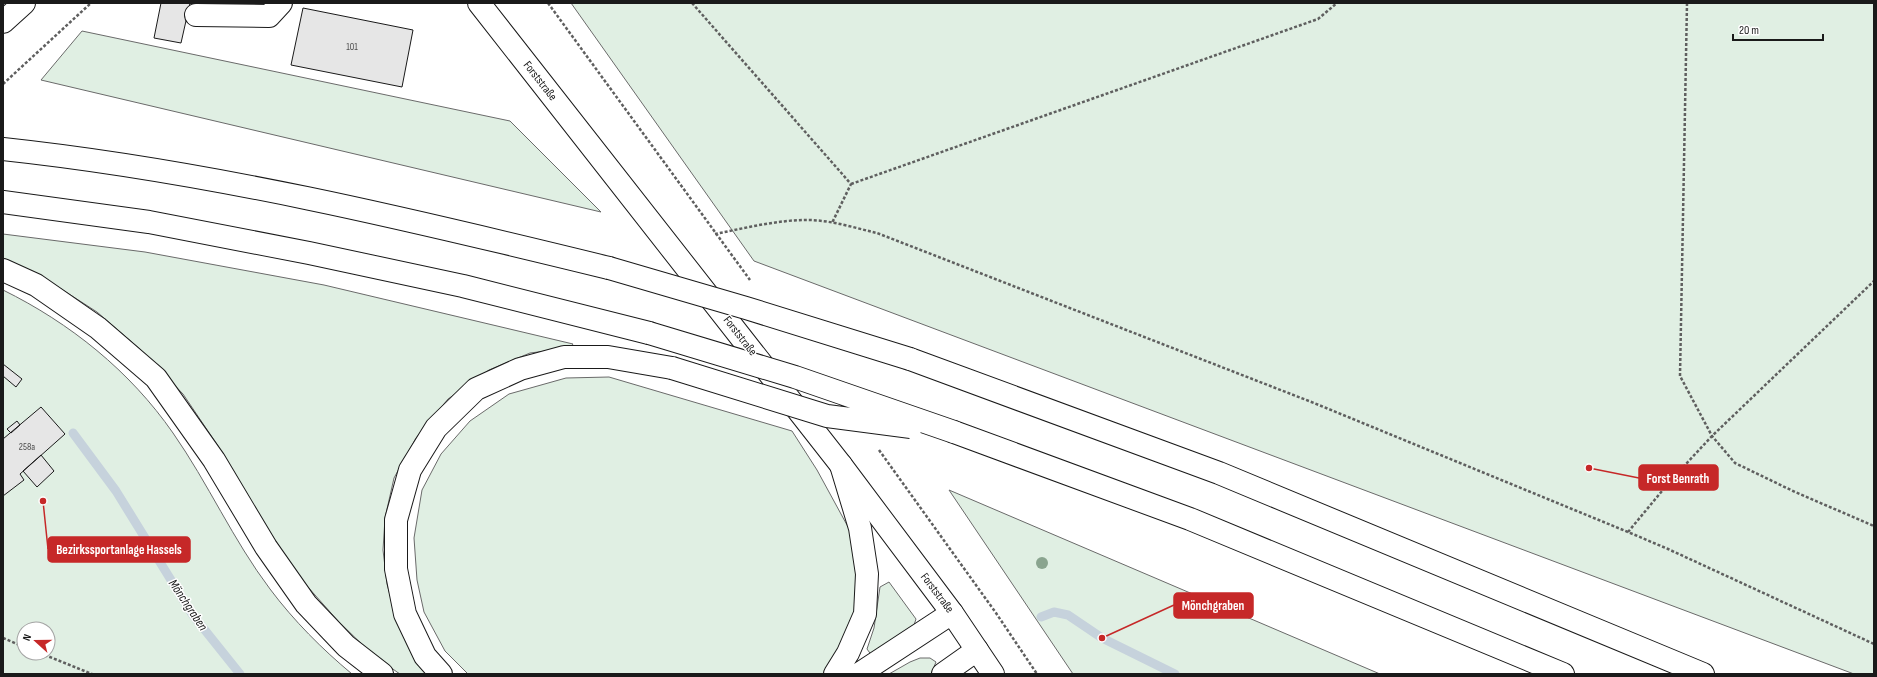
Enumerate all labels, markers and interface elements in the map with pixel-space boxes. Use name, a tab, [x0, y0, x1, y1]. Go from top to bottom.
scale bar	[1733, 16, 1823, 42]
text: 20 m	[1739, 23, 1759, 38]
house number: 101	[346, 41, 358, 53]
street label: Forststraße	[520, 58, 560, 104]
street label: Forststraße	[720, 313, 760, 359]
house number: 258a	[19, 441, 35, 453]
callout: Forst Benrath	[1639, 465, 1718, 490]
text: Forst Benrath	[1647, 471, 1710, 487]
callout: Bezirkssportanlage Hassels	[48, 537, 190, 562]
text: Bezirkssportanlage Hassels	[56, 542, 182, 558]
street label: Forststraße	[917, 570, 957, 616]
water label: Mönchgraben	[165, 576, 211, 634]
callout: Mönchgraben	[1174, 593, 1253, 618]
text: Mönchgraben	[1182, 598, 1244, 614]
north arrow	[16, 621, 56, 661]
text: N	[20, 632, 34, 643]

